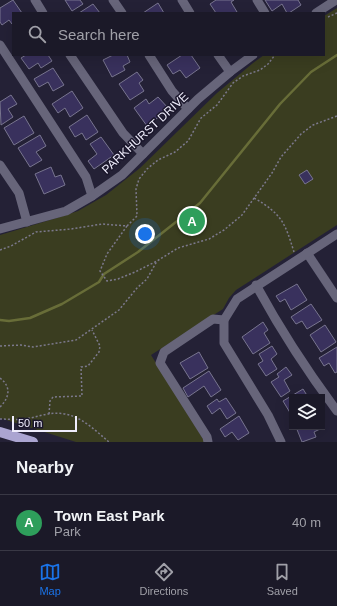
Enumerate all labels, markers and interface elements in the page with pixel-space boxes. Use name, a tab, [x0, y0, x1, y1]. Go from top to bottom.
search box	[12, 12, 325, 56]
icon: search	[26, 23, 48, 45]
text: Search here	[58, 26, 140, 43]
street label: PARKHURST DRIVE	[99, 89, 191, 177]
pin: A	[179, 206, 205, 236]
your location	[135, 224, 155, 244]
map controls	[289, 394, 325, 430]
button: layers	[289, 394, 325, 430]
scale bar	[12, 414, 77, 433]
text: 50 m	[18, 417, 42, 429]
text: Nearby	[16, 458, 74, 477]
text: Town East Park	[54, 507, 165, 524]
text: A	[24, 515, 34, 530]
text: 40 m	[292, 515, 321, 530]
text: Park	[54, 524, 81, 539]
tab: Map	[39, 561, 61, 597]
tab: Directions	[139, 561, 188, 597]
tab: Saved	[267, 561, 298, 597]

